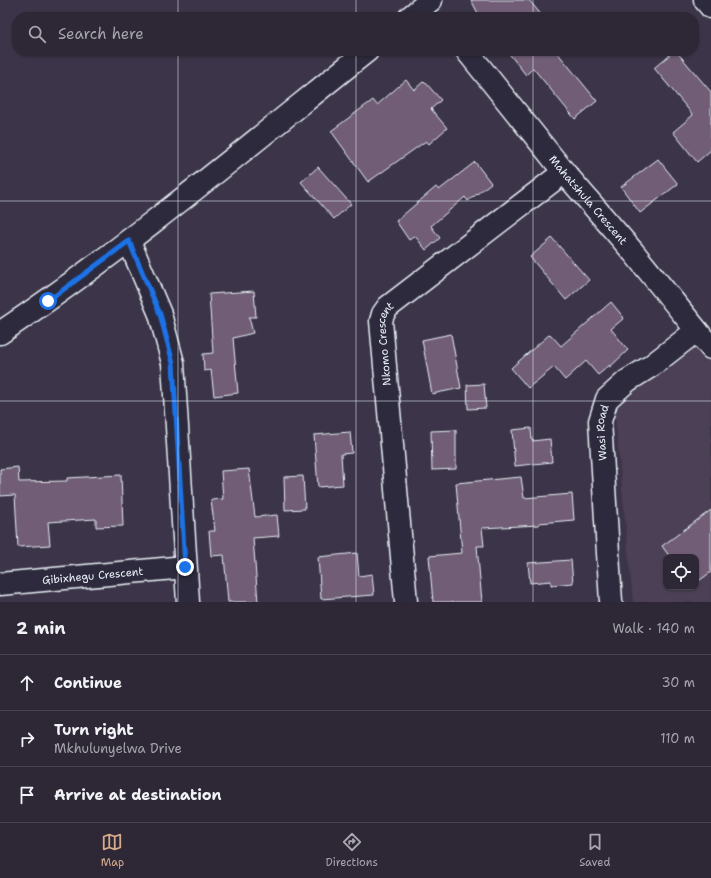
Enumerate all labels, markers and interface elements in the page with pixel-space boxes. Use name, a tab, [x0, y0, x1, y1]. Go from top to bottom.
search box	[12, 12, 699, 56]
icon: search	[26, 23, 48, 45]
text: Search here	[58, 24, 144, 44]
street label: Mahatshula Crescent	[546, 152, 631, 248]
route start	[39, 292, 57, 310]
street label: Nkomo Crescent	[373, 298, 397, 386]
street label: Wasi Road	[592, 402, 612, 461]
map controls	[663, 554, 699, 590]
button: locate	[663, 554, 699, 590]
route end	[176, 558, 194, 576]
street label: Gibixhegu Crescent	[41, 563, 144, 588]
text: 2 min	[16, 617, 66, 639]
text: Walk · 140 m	[612, 620, 695, 637]
icon: ahead	[16, 672, 38, 694]
text: Continue	[54, 673, 122, 693]
text: 30 m	[661, 674, 695, 691]
text: Turn right	[54, 720, 134, 740]
icon: right	[16, 728, 38, 750]
text: 110 m	[660, 730, 695, 747]
text: Mkhulunyelwa Drive	[54, 740, 182, 757]
icon: arrive	[16, 784, 38, 806]
text: Arrive at destination	[54, 785, 222, 805]
tab: Map	[101, 831, 124, 870]
tab: Directions	[325, 831, 378, 870]
tab: Saved	[579, 831, 610, 870]

